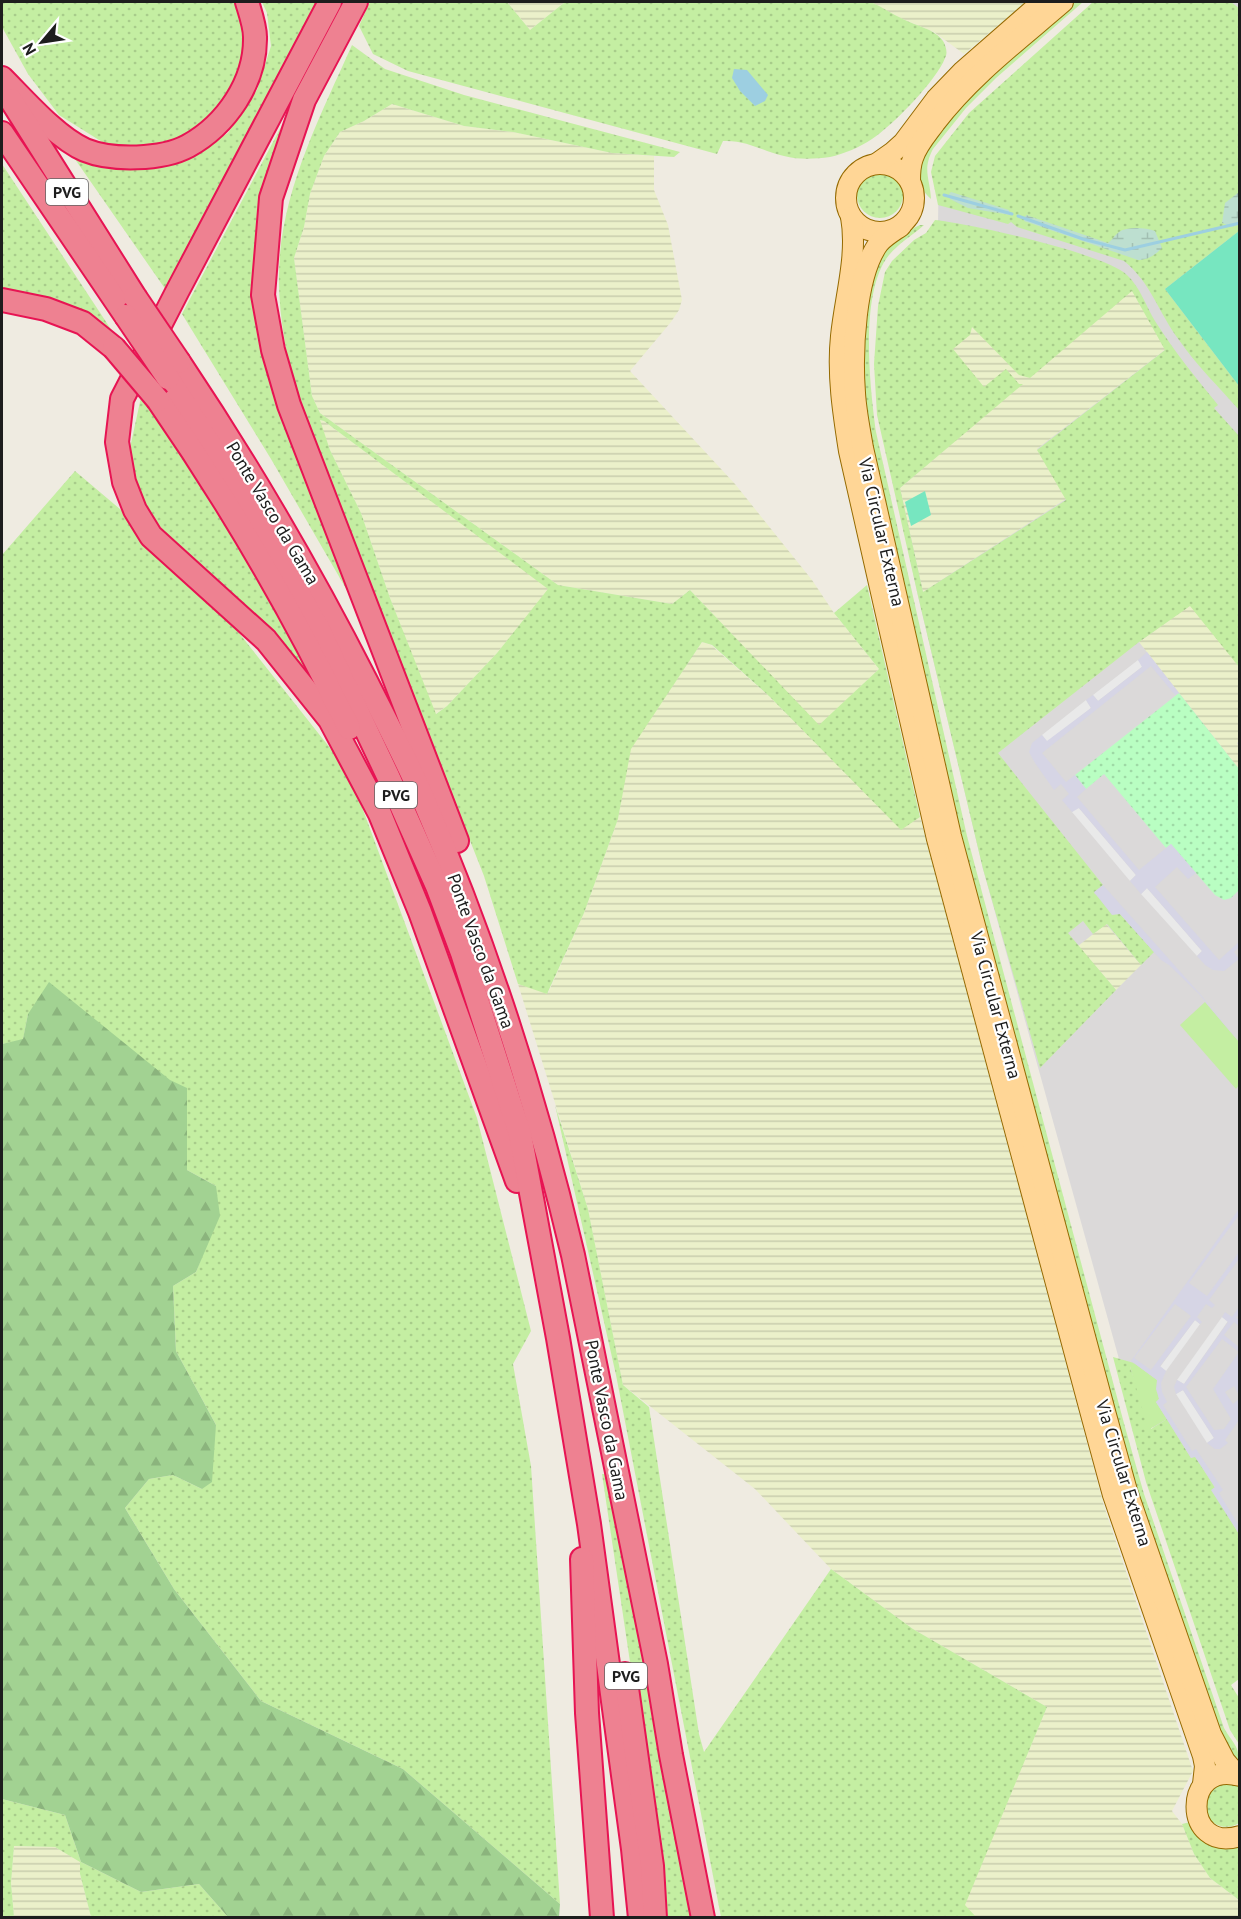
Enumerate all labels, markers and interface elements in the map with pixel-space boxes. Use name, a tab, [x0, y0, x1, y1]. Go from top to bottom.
north arrow	[12, 12, 72, 72]
text: N	[18, 40, 40, 59]
road number: PVG	[46, 179, 88, 205]
street label: Ponte Vasco da Gama	[221, 437, 325, 589]
street label: Via Circular Externa	[853, 454, 910, 609]
road number: PVG	[375, 782, 417, 808]
street label: Ponte Vasco da Gama	[442, 870, 520, 1032]
street label: Via Circular Externa	[965, 928, 1027, 1081]
street label: Ponte Vasco da Gama	[580, 1338, 634, 1502]
street label: Via Circular Externa	[1091, 1396, 1157, 1549]
road number: PVG	[605, 1663, 647, 1689]

